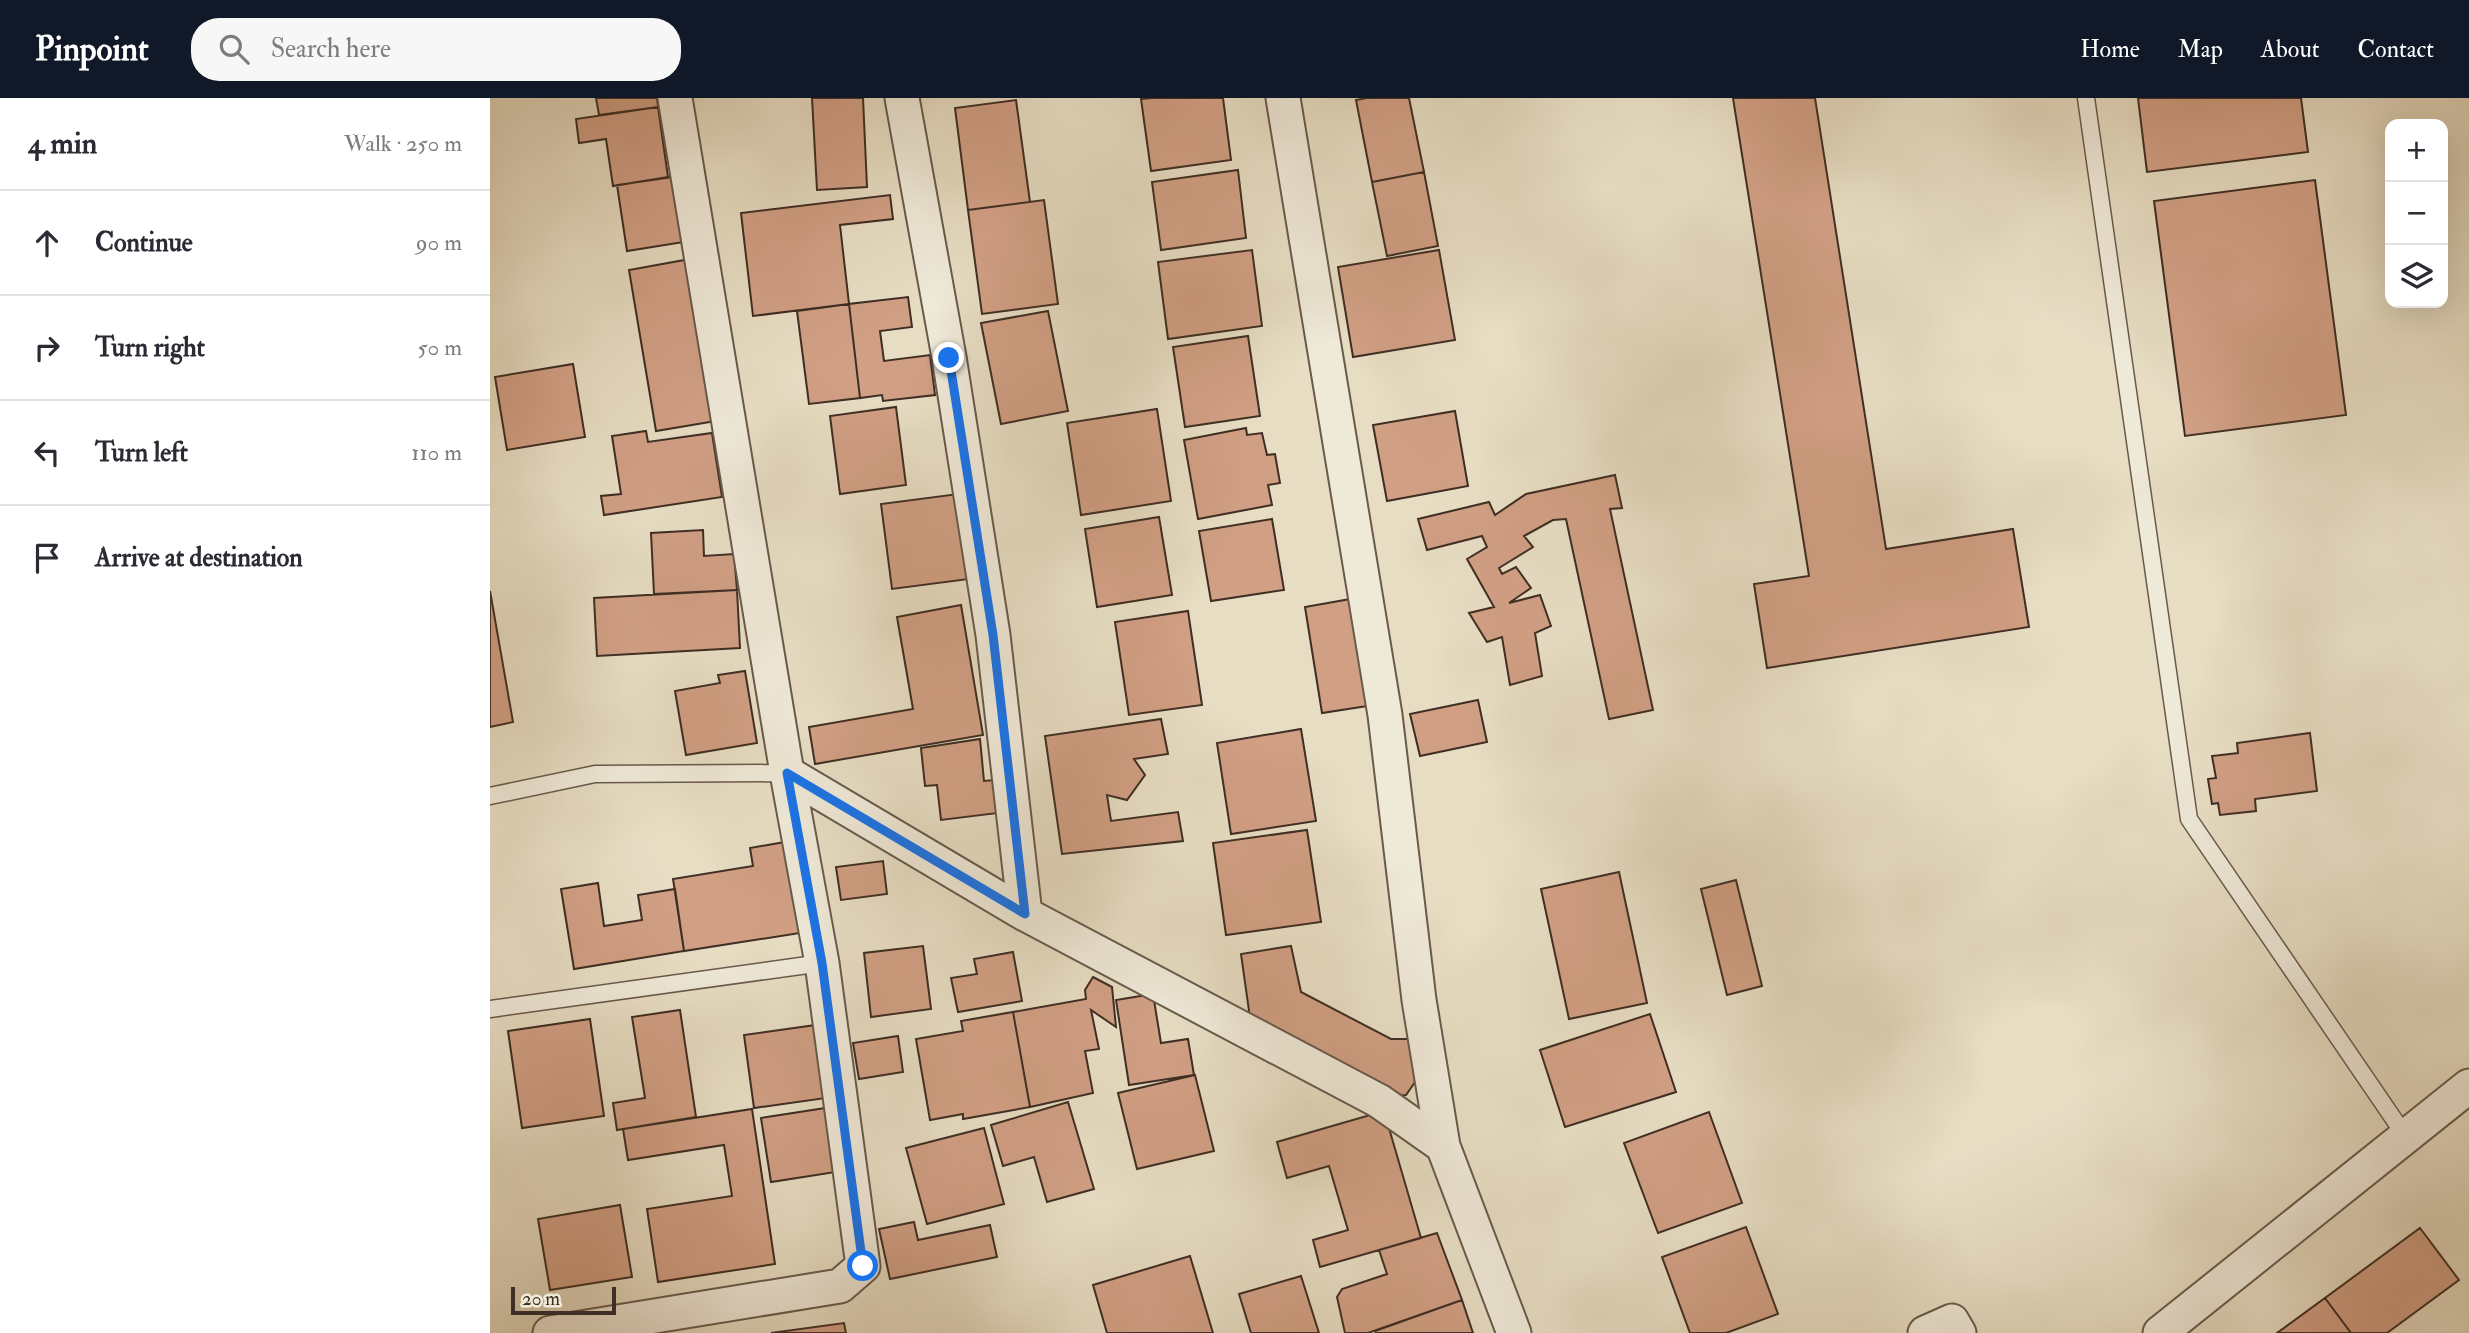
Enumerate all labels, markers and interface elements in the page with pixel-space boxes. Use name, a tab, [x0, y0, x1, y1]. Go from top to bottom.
search box	[191, 18, 681, 81]
text: Pinpoint	[35, 29, 149, 70]
icon: search	[215, 30, 253, 68]
text: Search here	[271, 33, 391, 65]
text: Home	[2080, 34, 2140, 65]
text: Map	[2178, 34, 2223, 65]
text: About	[2261, 34, 2320, 65]
text: Contact	[2358, 34, 2434, 65]
map controls	[2385, 119, 2448, 308]
button: +	[2385, 119, 2448, 182]
text: 4 min	[28, 125, 97, 162]
text: Walk · 250 m	[344, 129, 462, 158]
button: −	[2385, 182, 2448, 245]
icon: ahead	[28, 224, 66, 262]
text: Continue	[95, 227, 193, 259]
text: 90 m	[416, 228, 462, 257]
button: layers	[2385, 245, 2448, 308]
icon: right	[28, 329, 66, 367]
text: Turn right	[95, 332, 205, 364]
text: 50 m	[418, 333, 462, 362]
route end	[933, 342, 964, 373]
icon: left	[28, 434, 66, 472]
text: Turn left	[95, 437, 188, 469]
text: 110 m	[411, 438, 462, 467]
icon: arrive	[28, 539, 66, 577]
text: Arrive at destination	[95, 542, 303, 574]
route start	[847, 1250, 878, 1281]
scale bar	[511, 1284, 616, 1316]
text: 20 m	[522, 1287, 560, 1311]

